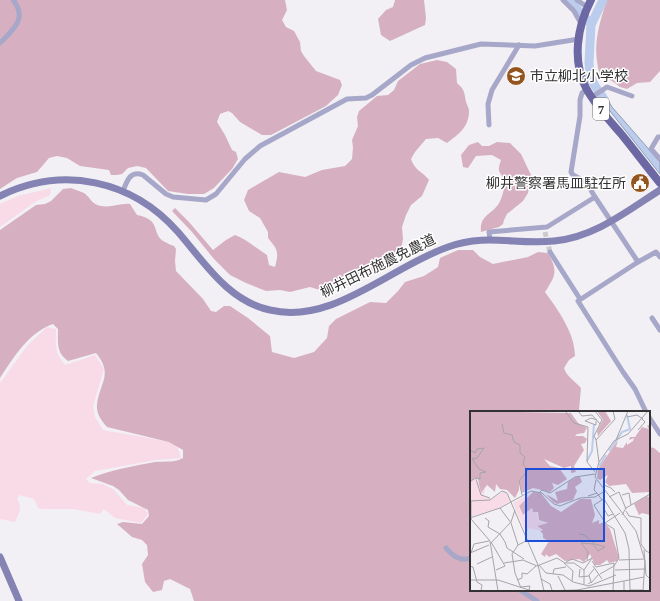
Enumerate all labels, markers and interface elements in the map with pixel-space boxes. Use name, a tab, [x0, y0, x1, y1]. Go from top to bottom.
school or university icon: 市立柳北小学校	[505, 65, 527, 87]
place label: 市立柳北小学校	[530, 68, 628, 84]
road number: 7	[593, 98, 609, 120]
public building icon: 柳井警察署馬皿駐在所	[629, 172, 651, 194]
place label: 柳井警察署馬皿駐在所	[486, 175, 626, 191]
street label: 柳井田布施農免農道	[318, 231, 438, 300]
inset map	[470, 411, 650, 591]

